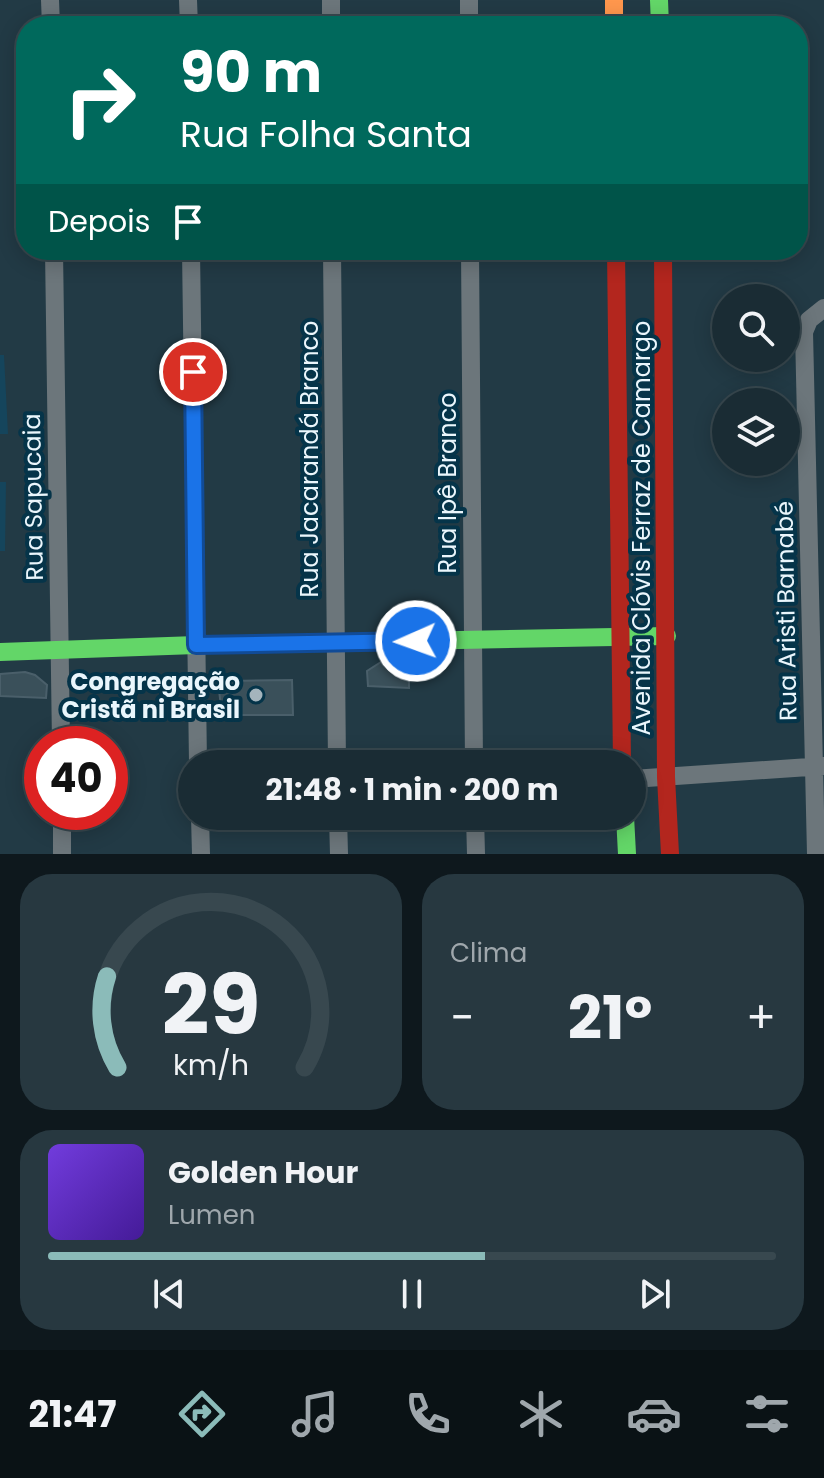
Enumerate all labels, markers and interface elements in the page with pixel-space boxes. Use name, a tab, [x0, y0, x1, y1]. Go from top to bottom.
text: 90 m	[180, 33, 322, 112]
icon: right	[48, 48, 152, 152]
text: Rua Folha Santa	[180, 109, 472, 160]
text: Depois	[48, 200, 150, 243]
icon: arrive	[166, 200, 210, 244]
map controls	[712, 284, 800, 476]
button: search	[712, 284, 800, 372]
street label: Rua Jacarandá Branco	[293, 321, 326, 597]
street label: Avenida Clóvis Ferraz de Camargo	[625, 321, 658, 735]
pin	[159, 338, 227, 406]
icon: arrive	[171, 350, 215, 394]
button: layers	[712, 388, 800, 476]
street label: Rua Ipê Branco	[431, 392, 464, 574]
street label: Rua Sapucaia	[15, 413, 51, 581]
street label: Rua Aristi Barnabé	[768, 501, 804, 721]
position arrow	[374, 599, 458, 683]
place label: Congregação Cristã ni Brasil	[62, 665, 240, 726]
marker: Congregação Cristã ni Brasil	[247, 686, 265, 704]
speed limit sign: 40	[24, 726, 128, 830]
text: 21:48 · 1 min · 200 m	[266, 768, 558, 811]
text: Clima	[450, 935, 527, 971]
text: 29	[162, 947, 260, 1063]
text: 21°	[568, 976, 652, 1060]
text: −	[450, 987, 474, 1048]
text: +	[746, 987, 776, 1048]
text: km/h	[173, 1045, 249, 1085]
text: Golden Hour	[168, 1151, 358, 1194]
text: Lumen	[168, 1197, 255, 1233]
icon: previous	[147, 1272, 191, 1316]
icon: pause	[390, 1272, 434, 1316]
icon: next	[633, 1272, 677, 1316]
icon: directions	[174, 1386, 230, 1442]
icon: music	[287, 1386, 343, 1442]
icon: phone	[400, 1386, 456, 1442]
icon: climate	[513, 1386, 569, 1442]
icon: car	[626, 1386, 682, 1442]
icon: filters	[739, 1386, 795, 1442]
text: 21:47	[29, 1389, 117, 1440]

